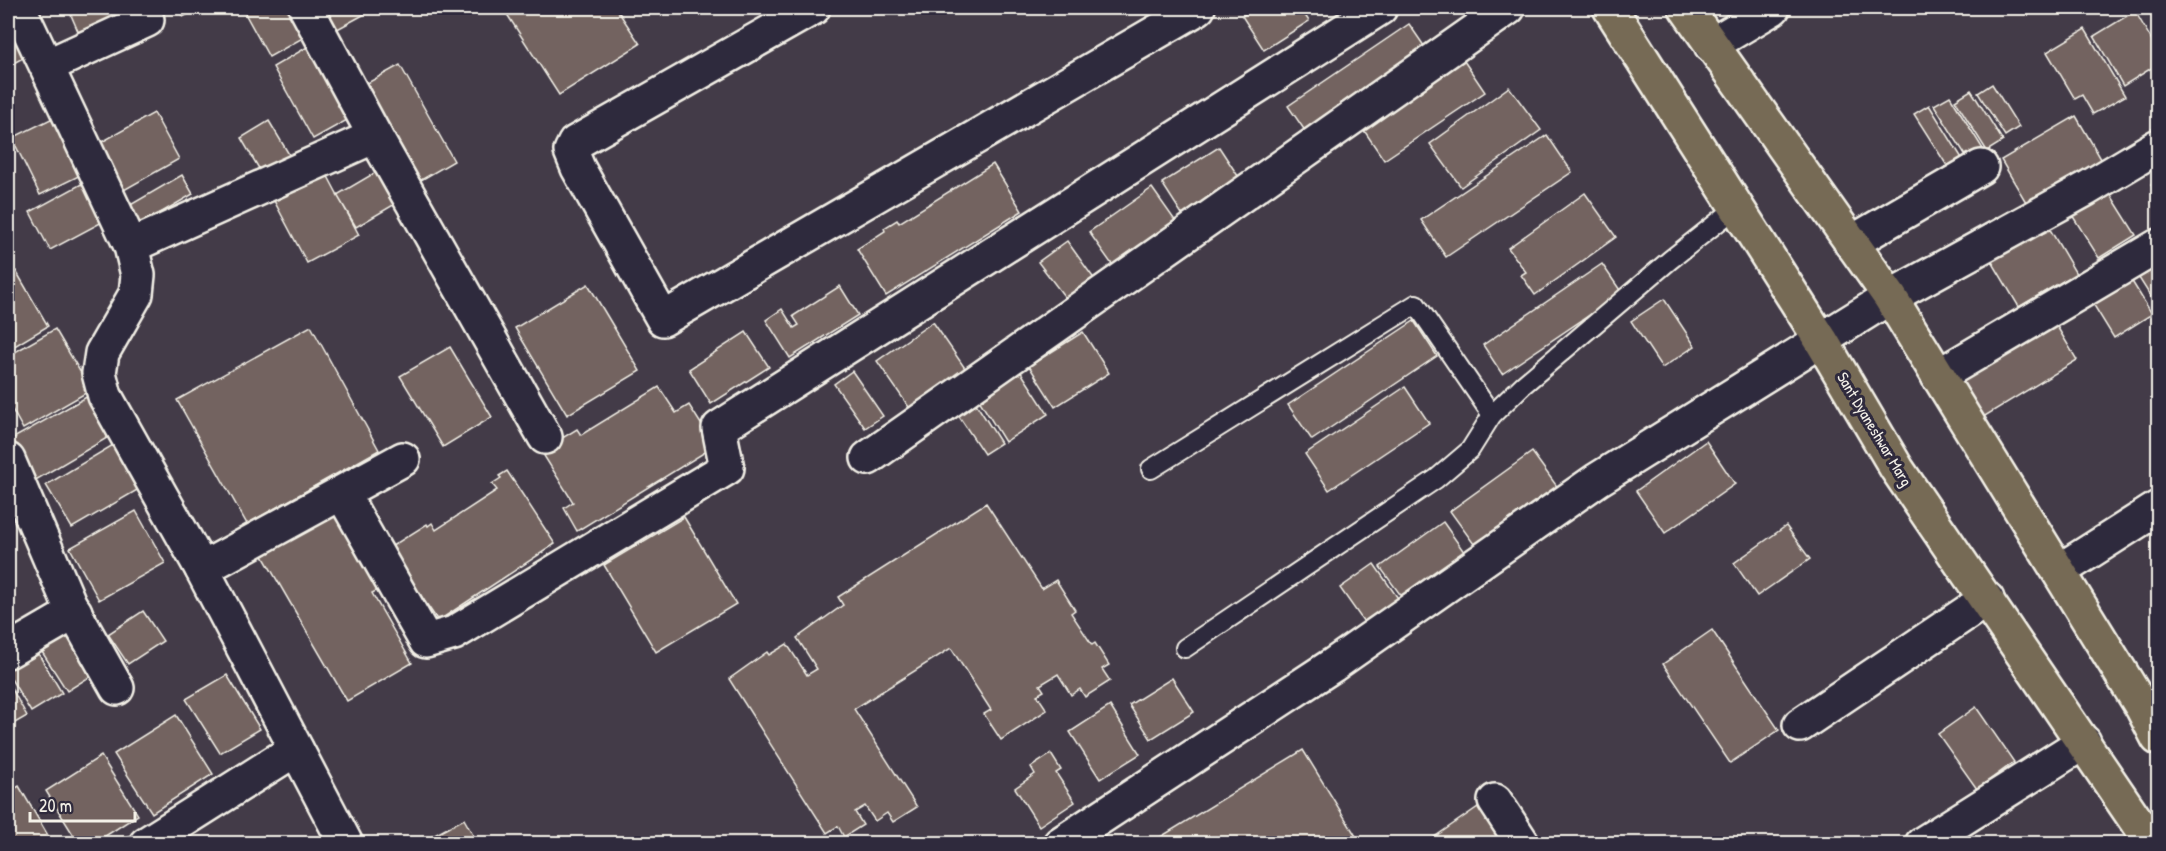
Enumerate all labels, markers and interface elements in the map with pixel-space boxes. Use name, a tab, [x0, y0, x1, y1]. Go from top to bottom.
street label: Sant Dyaneshwar Marg	[1832, 368, 1918, 490]
scale bar	[30, 785, 135, 823]
text: 20 m	[39, 793, 72, 818]

